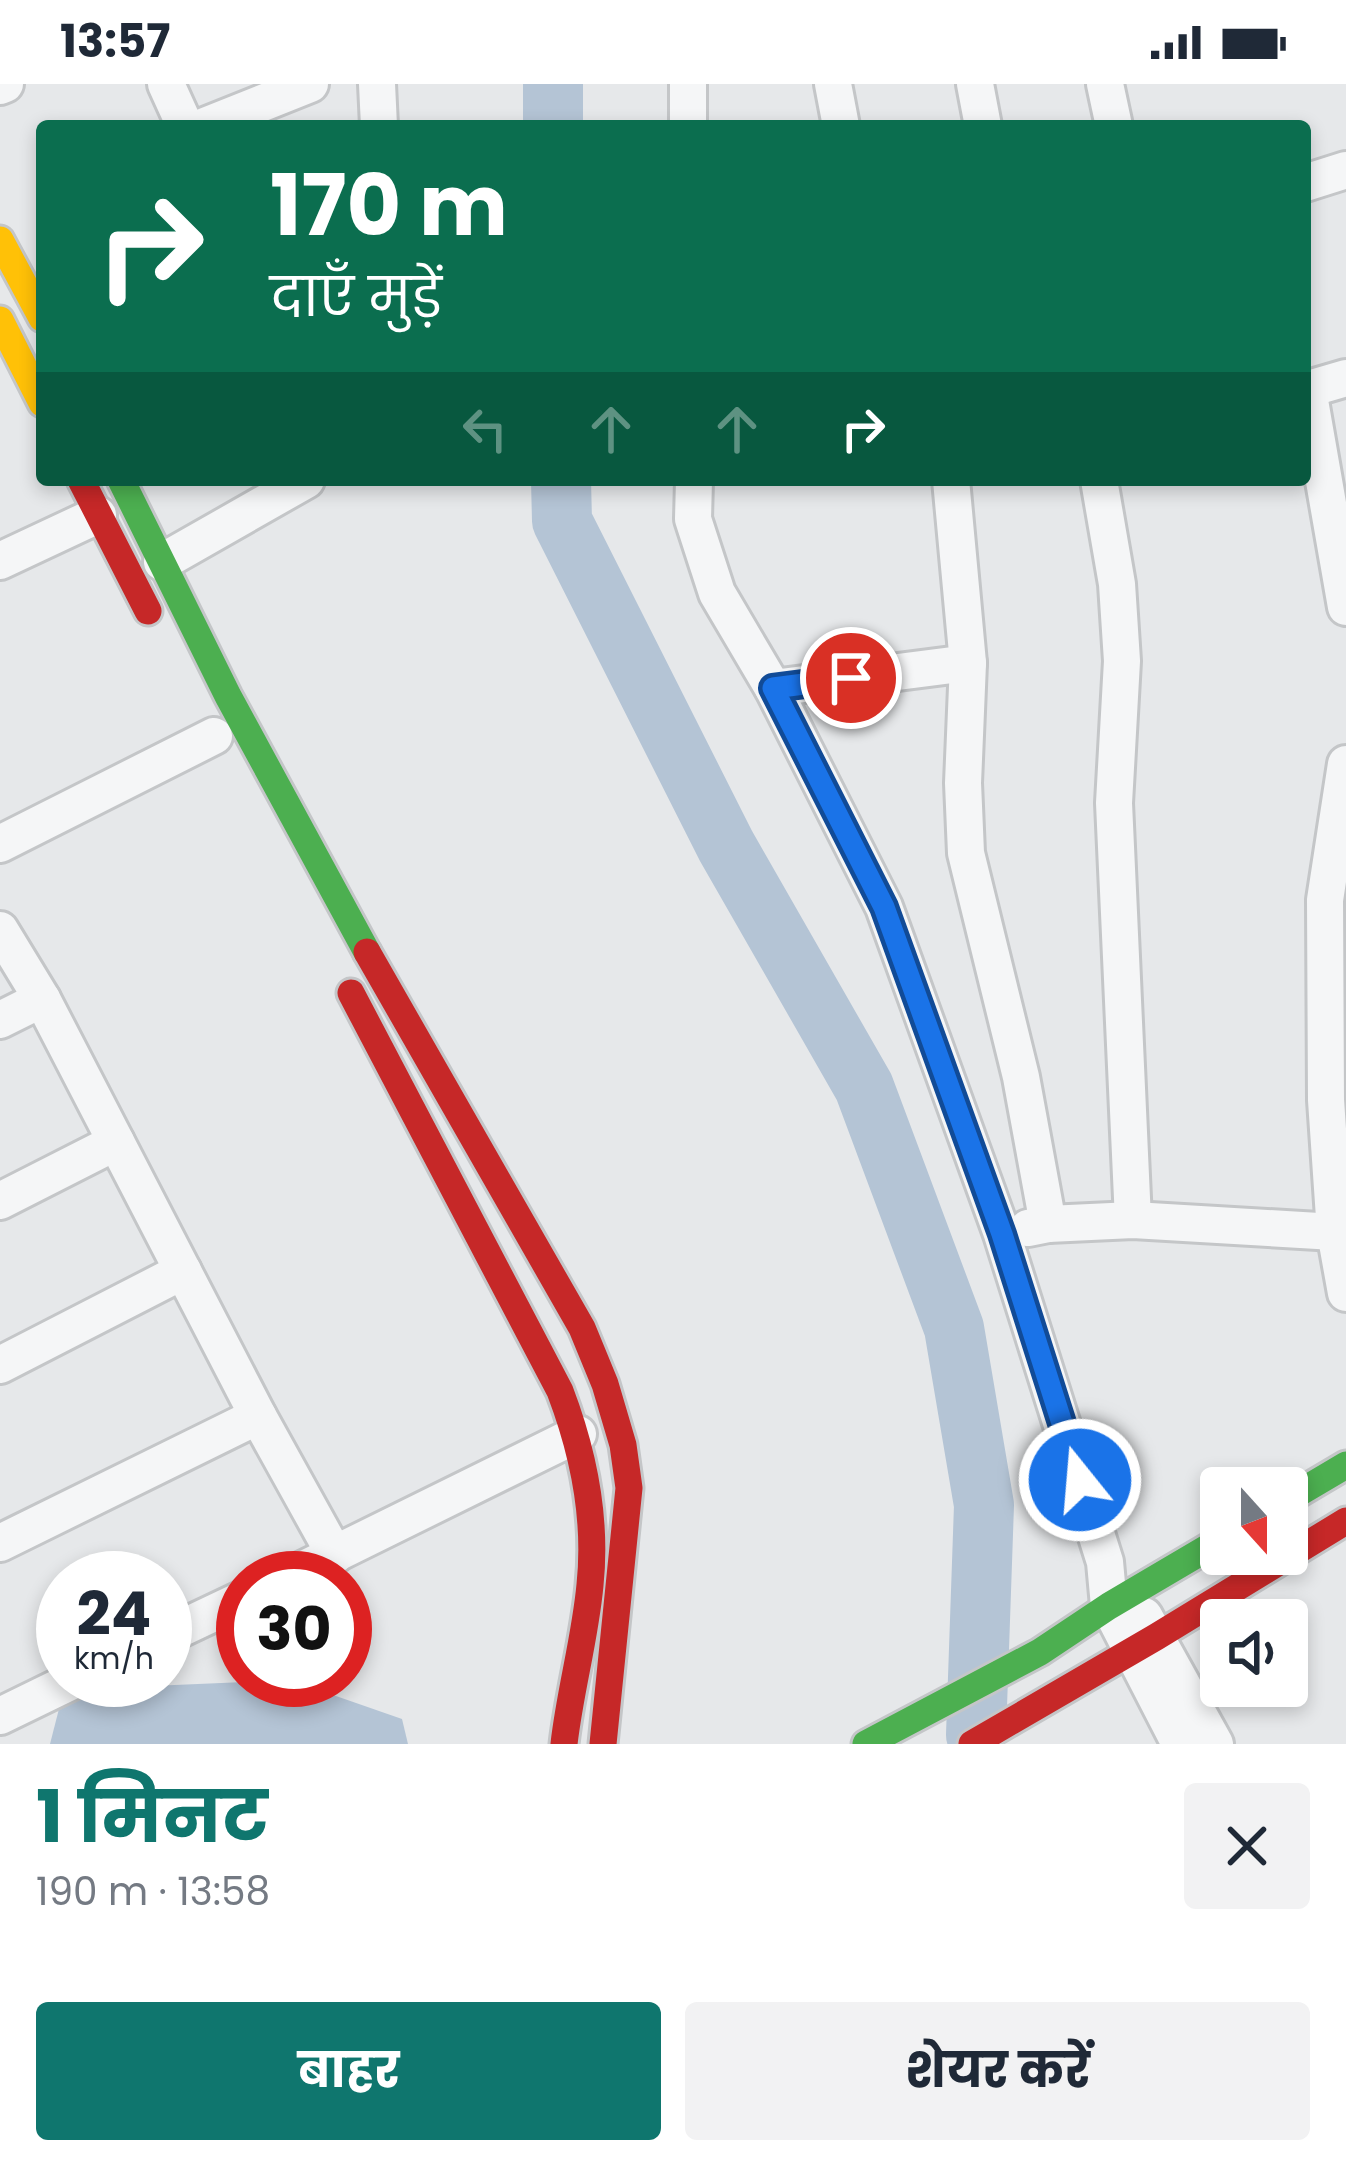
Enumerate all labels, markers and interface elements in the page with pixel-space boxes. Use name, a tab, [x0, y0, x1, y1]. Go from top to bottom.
text: 13:57	[60, 10, 170, 73]
text: 170 m	[270, 147, 508, 264]
icon: right	[72, 168, 228, 324]
text: दाएँ मुड़ें	[270, 259, 442, 335]
icon: left	[452, 396, 518, 462]
icon: ahead	[578, 396, 644, 462]
icon: ahead	[704, 396, 770, 462]
icon: right	[830, 396, 896, 462]
pin	[800, 627, 902, 729]
icon: arrive	[818, 645, 884, 711]
position arrow	[1017, 1417, 1143, 1543]
north arrow	[1200, 1467, 1308, 1575]
map controls	[1200, 1467, 1308, 1707]
speed limit sign: 30	[216, 1551, 372, 1707]
text: 24	[77, 1572, 151, 1656]
button: sound	[1200, 1599, 1308, 1707]
text: km/h	[74, 1637, 154, 1680]
text: 1 मिनट	[36, 1766, 268, 1867]
button: close	[1184, 1783, 1310, 1909]
text: 190 m · 13:58	[36, 1864, 270, 1919]
button: बाहर	[36, 2002, 661, 2140]
button: शेयर करें	[685, 2002, 1310, 2140]

